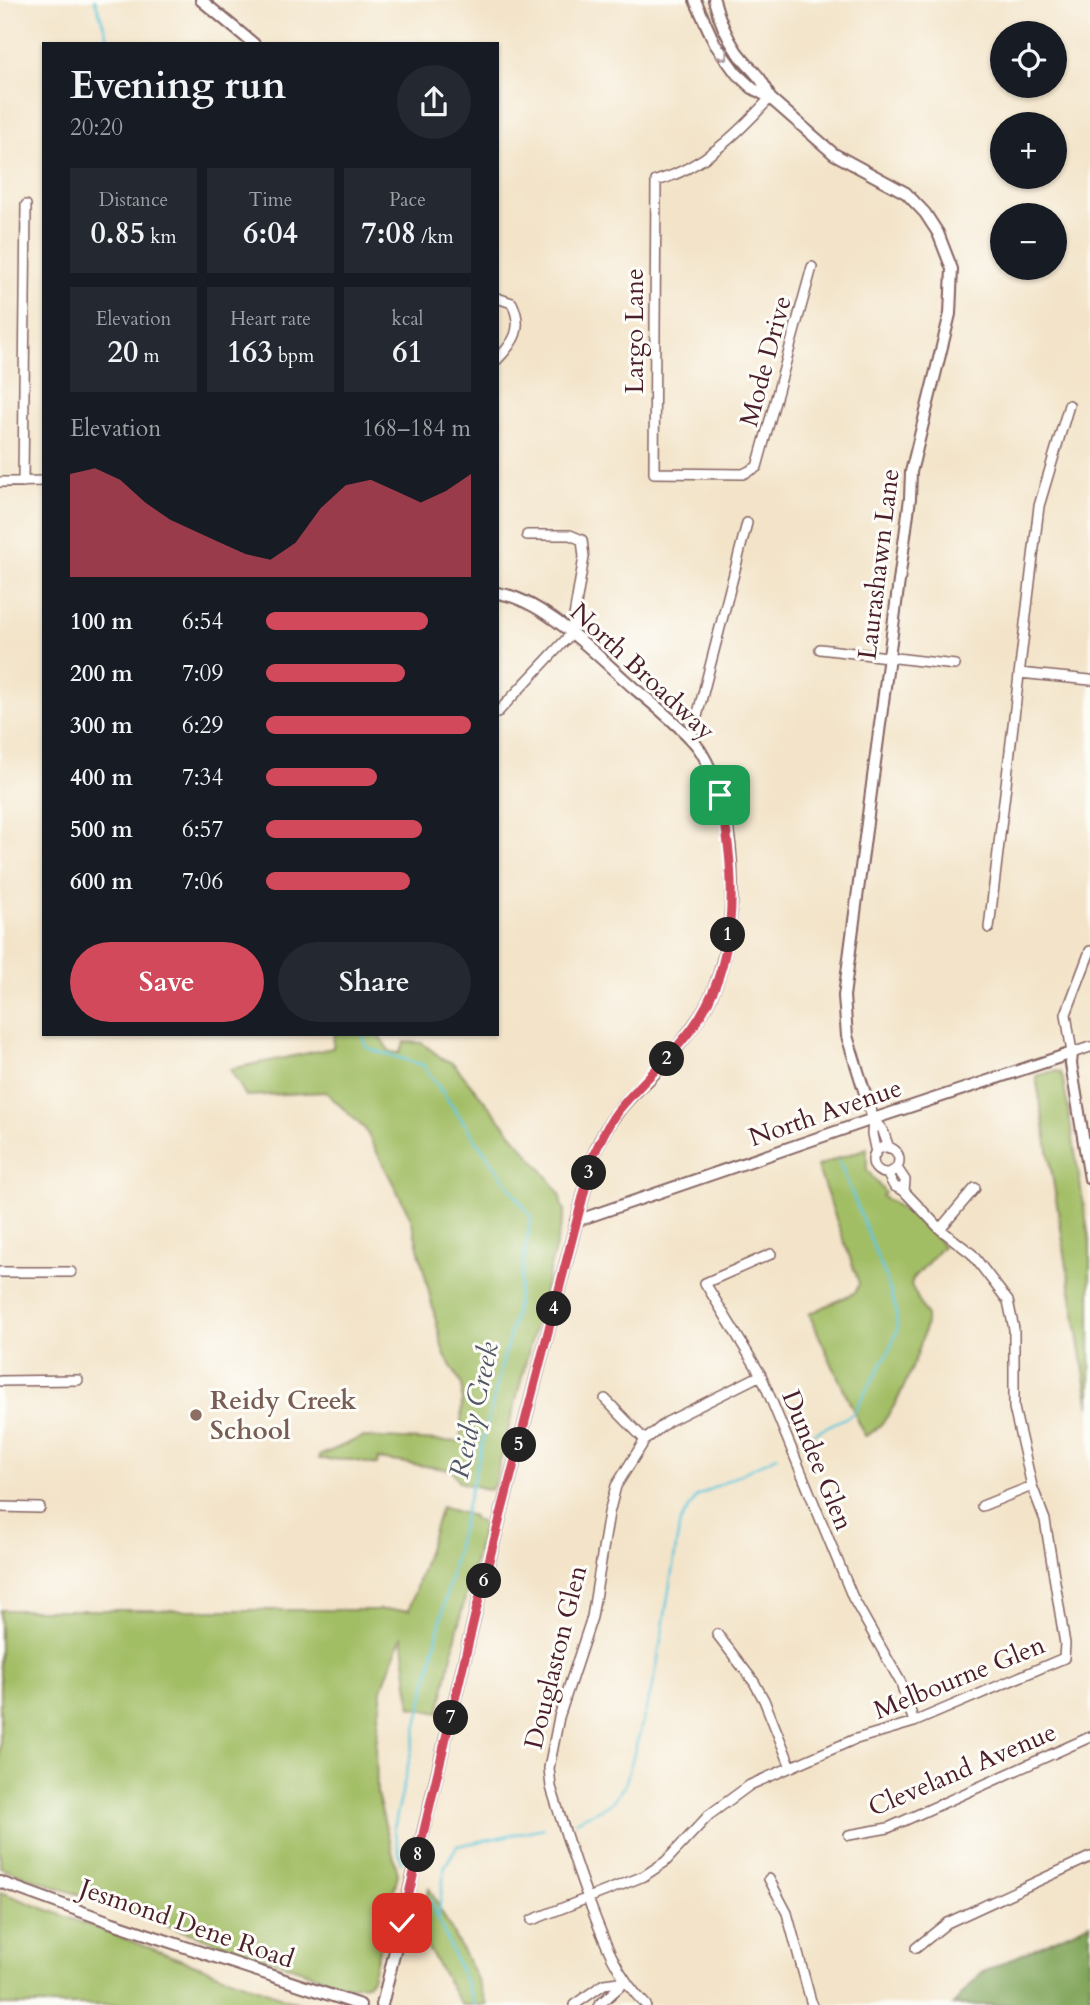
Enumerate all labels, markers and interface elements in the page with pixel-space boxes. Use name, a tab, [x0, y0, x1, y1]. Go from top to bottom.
map controls	[990, 21, 1067, 280]
button: locate	[990, 21, 1067, 98]
one-way arrow	[716, 48, 728, 61]
text: Evening run	[70, 60, 286, 112]
button: share	[397, 65, 471, 139]
text: 20:20	[70, 112, 123, 143]
button: +	[990, 112, 1067, 189]
text: Distance	[99, 187, 168, 213]
text: Time	[249, 187, 292, 213]
text: Pace	[389, 187, 426, 213]
button: −	[990, 203, 1067, 280]
text: 0.85	[90, 213, 145, 254]
text: 6:04	[243, 213, 298, 254]
text: 7:08	[361, 213, 416, 254]
text: km	[145, 224, 177, 250]
text: /km	[416, 224, 454, 250]
street label: Largo Lane	[617, 268, 652, 394]
street label: Mode Drive	[731, 292, 800, 430]
text: Elevation	[96, 306, 171, 332]
text: Heart rate	[230, 306, 311, 332]
text: kcal	[392, 306, 423, 332]
text: 20	[108, 332, 138, 373]
text: 163	[227, 332, 273, 373]
text: 61	[392, 332, 423, 373]
text: m	[138, 343, 159, 369]
text: bpm	[273, 343, 314, 369]
text: Elevation	[70, 413, 161, 444]
text: 168–184 m	[362, 413, 471, 444]
street label: Laurashawn Lane	[849, 466, 908, 662]
street label: North Broadway	[562, 595, 723, 748]
text: 100 m	[70, 606, 133, 637]
text: 6:54	[182, 606, 223, 637]
text: 200 m	[70, 658, 133, 689]
text: 7:09	[182, 658, 223, 689]
text: 300 m	[70, 710, 133, 741]
text: 6:29	[182, 710, 223, 741]
text: 400 m	[70, 762, 133, 793]
text: 7:34	[182, 762, 223, 793]
pin	[690, 765, 750, 825]
icon: arrive	[701, 776, 739, 814]
text: 500 m	[70, 814, 133, 845]
text: 6:57	[182, 814, 223, 845]
text: 600 m	[70, 866, 133, 897]
text: 7:06	[182, 866, 223, 897]
pin: 1	[710, 918, 746, 953]
text: 1	[723, 921, 732, 947]
button: Save	[70, 942, 264, 1022]
button: Share	[278, 942, 471, 1022]
pin: 2	[650, 1042, 684, 1076]
text: 2	[662, 1045, 671, 1071]
street label: North Avenue	[744, 1070, 906, 1155]
pin: 3	[572, 1156, 606, 1190]
text: 3	[584, 1159, 593, 1185]
pin: 4	[536, 1292, 572, 1326]
text: 4	[549, 1295, 558, 1321]
water label: Reidy Creek	[440, 1338, 508, 1482]
place label: Reidy Creek School	[210, 1383, 357, 1448]
street label: Dundee Glen	[774, 1385, 862, 1536]
marker: Reidy Creek School	[188, 1407, 204, 1423]
pin: 5	[502, 1428, 536, 1462]
text: 5	[514, 1431, 523, 1457]
street label: Douglaston Glen	[516, 1561, 595, 1753]
pin: 6	[466, 1564, 502, 1598]
text: 6	[479, 1567, 488, 1593]
street label: Melbourne Glen	[868, 1627, 1050, 1728]
pin: 7	[434, 1700, 468, 1736]
text: 7	[446, 1704, 455, 1730]
street label: Cleveland Avenue	[863, 1714, 1062, 1825]
pin: 8	[400, 1838, 436, 1872]
text: 8	[413, 1841, 422, 1867]
street label: Jesmond Dene Road	[71, 1869, 299, 1977]
pin	[372, 1893, 432, 1953]
icon: check	[383, 1904, 421, 1942]

